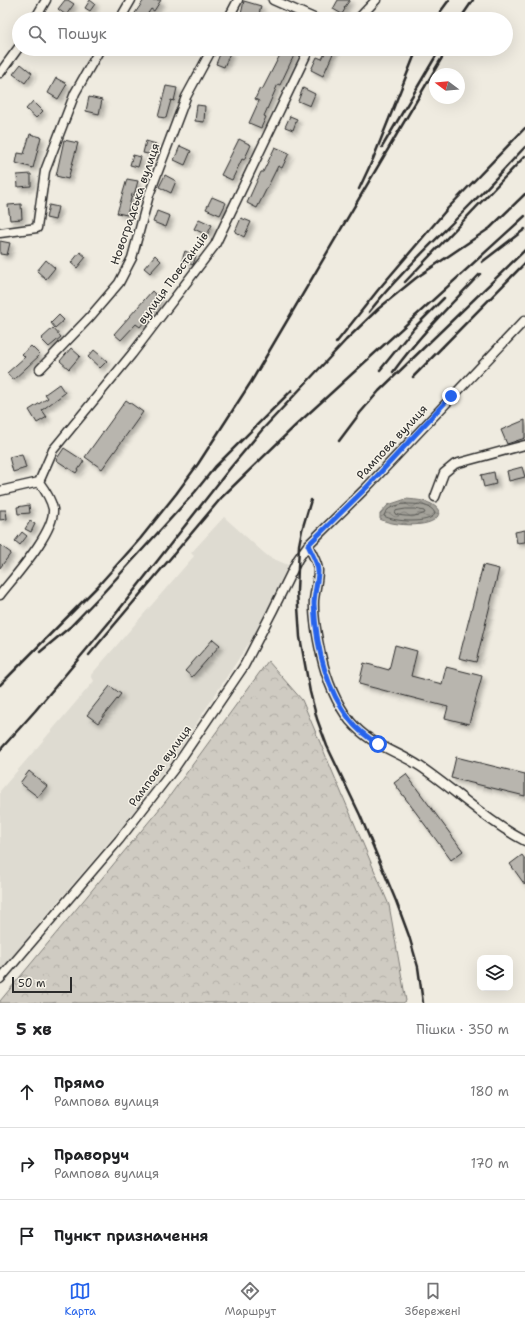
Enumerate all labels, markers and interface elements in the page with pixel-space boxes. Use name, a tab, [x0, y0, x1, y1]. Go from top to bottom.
search box	[12, 12, 513, 56]
icon: search	[26, 23, 48, 45]
text: Пошук	[58, 24, 107, 44]
north arrow	[429, 68, 465, 104]
street label: Новоградська вулиця	[107, 141, 163, 267]
street label: вулиця Повстанців	[134, 229, 212, 327]
route end	[442, 387, 460, 405]
street label: Рампова вулиця	[353, 401, 431, 483]
street label: Рампова вулиця	[125, 722, 195, 810]
route start	[369, 735, 387, 753]
map controls	[477, 955, 513, 991]
button: layers	[477, 955, 513, 991]
scale bar	[12, 975, 72, 994]
text: 50 m	[18, 976, 46, 991]
text: 5 хв	[16, 1018, 52, 1040]
text: Пішки · 350 m	[416, 1021, 509, 1038]
text: Прямо	[54, 1073, 104, 1093]
icon: ahead	[16, 1081, 38, 1103]
text: 180 m	[470, 1083, 509, 1100]
text: Рампова вулиця	[54, 1093, 159, 1110]
text: Праворуч	[54, 1145, 129, 1165]
icon: right	[16, 1153, 38, 1175]
text: 170 m	[471, 1155, 509, 1172]
text: Рампова вулиця	[54, 1165, 159, 1182]
icon: arrive	[16, 1225, 38, 1247]
text: Пункт призначення	[54, 1226, 209, 1246]
tab: Карта	[64, 1280, 96, 1319]
tab: Маршрут	[225, 1280, 276, 1319]
tab: Збережені	[405, 1280, 461, 1319]

